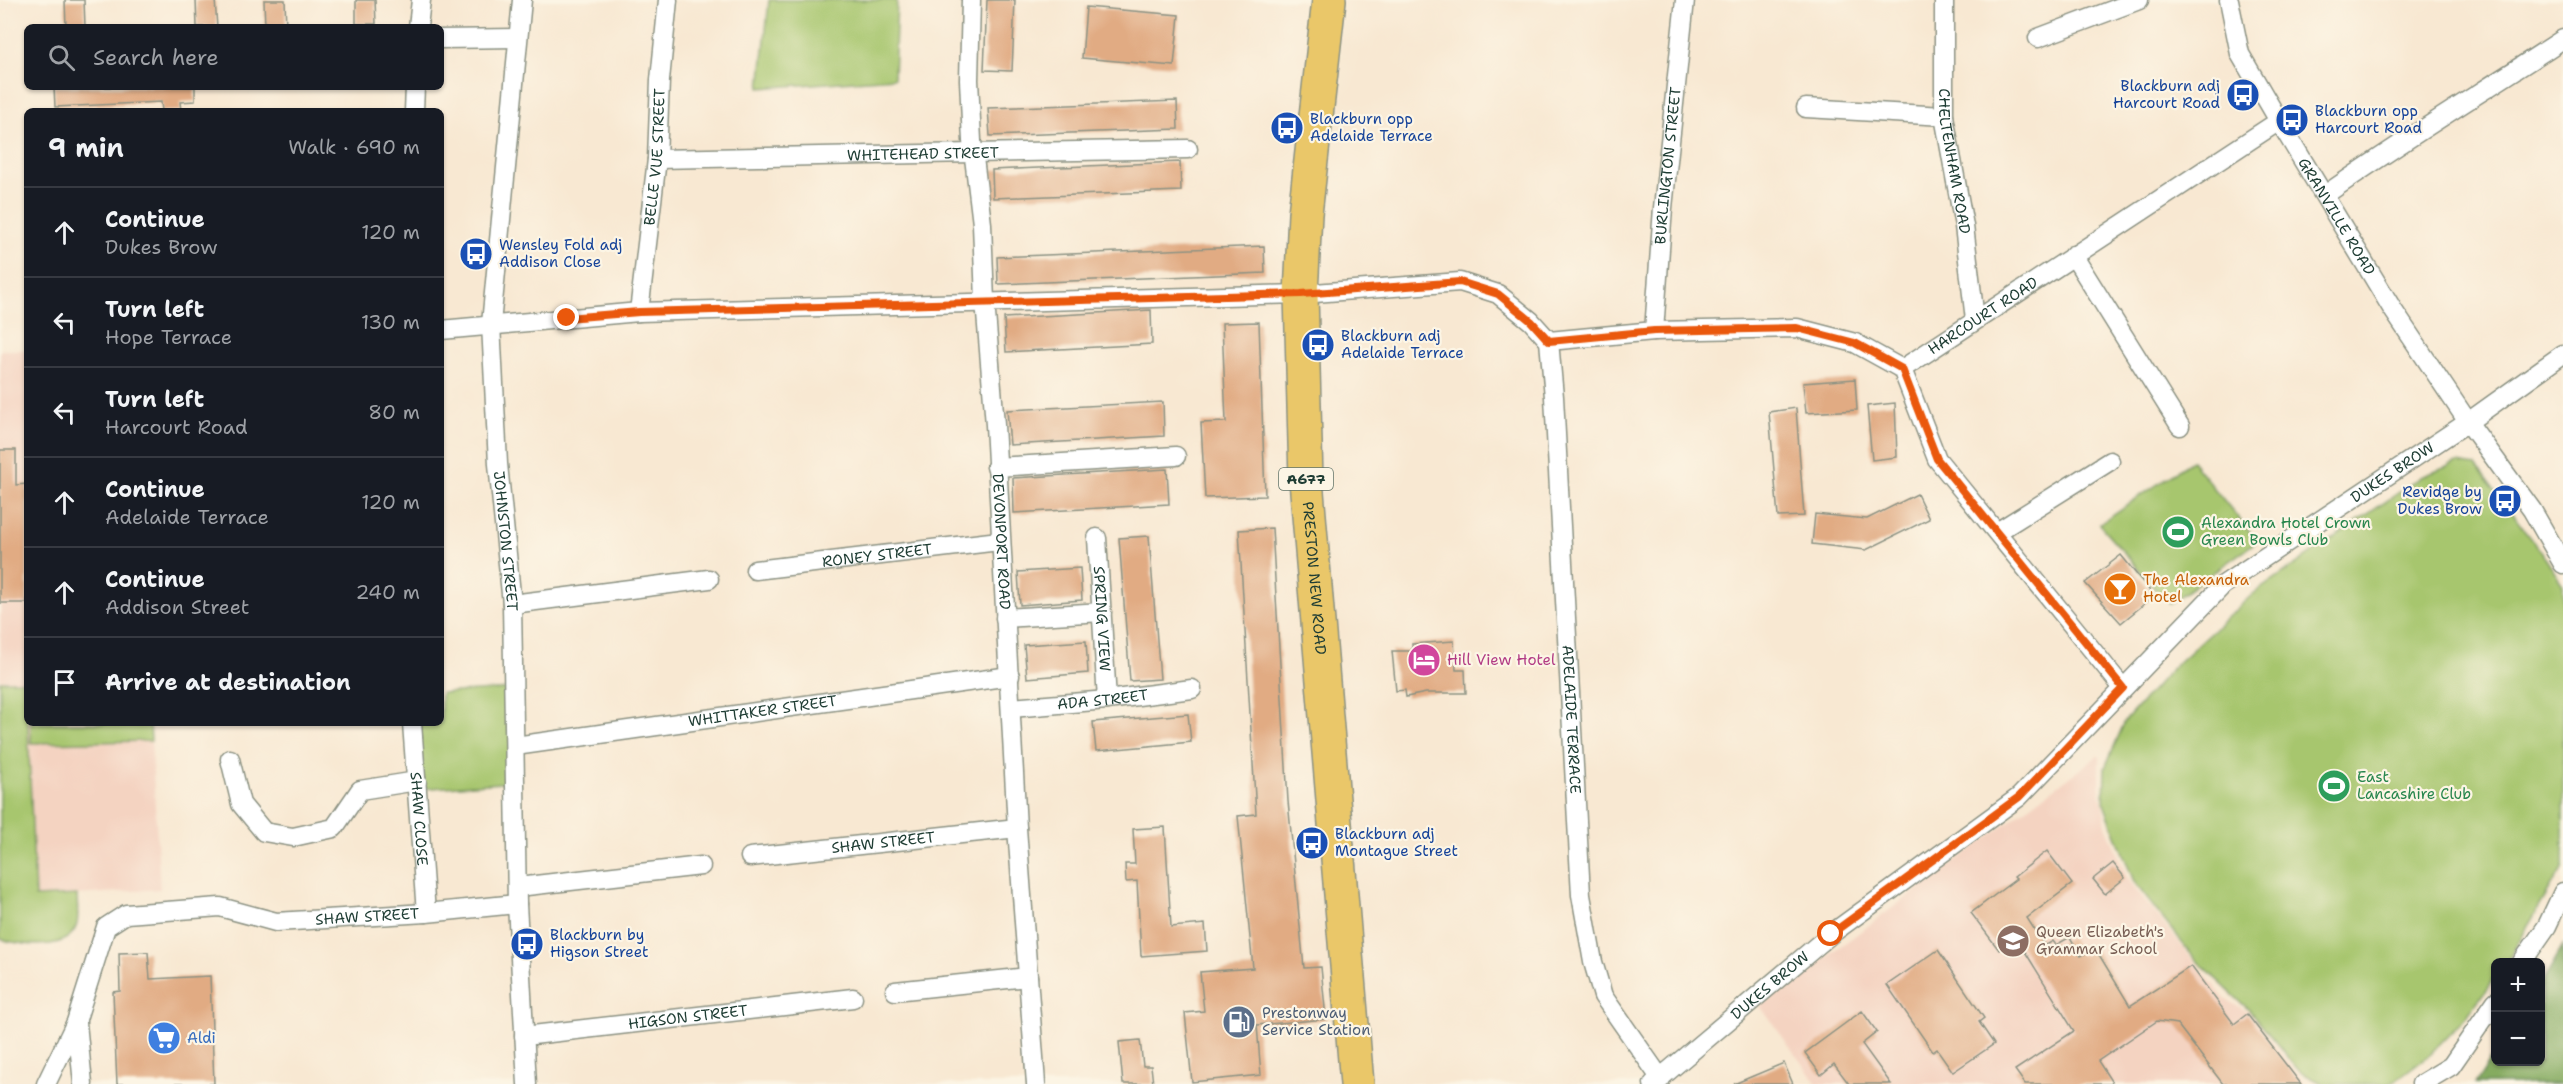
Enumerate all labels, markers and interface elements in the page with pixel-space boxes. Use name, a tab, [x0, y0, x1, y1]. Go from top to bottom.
search box	[24, 24, 444, 90]
icon: search	[45, 41, 78, 74]
text: Search here	[93, 43, 219, 72]
place label: Blackburn adj Harcourt Road	[2113, 76, 2220, 113]
bus stop icon: Blackburn adj Harcourt Road	[2225, 77, 2261, 113]
street label: BURLINGTON STREET	[1650, 86, 1686, 245]
street label: BELLE VUE STREET	[639, 88, 670, 227]
street label: CHELTENHAM ROAD	[1934, 88, 1975, 235]
place label: Blackburn opp Harcourt Road	[2315, 101, 2422, 138]
bus stop icon: Blackburn opp Harcourt Road	[2274, 102, 2310, 138]
place label: Blackburn opp Adelaide Terrace	[1310, 109, 1433, 146]
bus stop icon: Blackburn opp Adelaide Terrace	[1269, 110, 1305, 146]
text: 9 min	[48, 130, 124, 165]
text: Walk · 690 m	[288, 134, 420, 160]
street label: WHITEHEAD STREET	[847, 143, 999, 165]
street label: GRANVILLE ROAD	[2293, 154, 2380, 279]
text: Continue	[105, 205, 205, 234]
icon: ahead	[48, 216, 81, 249]
text: 120 m	[361, 219, 420, 245]
text: Dukes Brow	[105, 234, 218, 260]
place label: Wensley Fold adj Addison Close	[499, 235, 622, 272]
bus stop icon: Wensley Fold adj Addison Close	[458, 236, 494, 272]
street label: HARCOURT ROAD	[1924, 272, 2042, 359]
text: Turn left	[105, 295, 204, 324]
route end	[553, 304, 579, 330]
icon: left	[48, 306, 81, 339]
text: 130 m	[361, 309, 420, 335]
text: Hope Terrace	[105, 324, 232, 350]
place label: Blackburn adj Adelaide Terrace	[1341, 326, 1464, 363]
bus stop icon: Blackburn adj Adelaide Terrace	[1300, 327, 1336, 363]
text: Turn left	[105, 385, 204, 414]
icon: left	[48, 396, 81, 429]
text: 80 m	[368, 399, 420, 425]
text: Harcourt Road	[105, 414, 248, 440]
street label: DUKES BROW	[2347, 437, 2438, 507]
road number: A677	[1279, 468, 1333, 490]
street label: JOHNSTON STREET	[489, 470, 522, 611]
street label: DEVONPORT ROAD	[988, 473, 1015, 610]
text: Continue	[105, 475, 205, 504]
place label: Revidge by Dukes Brow	[2398, 482, 2482, 519]
bus stop icon: Revidge by Dukes Brow	[2487, 483, 2523, 519]
icon: ahead	[48, 486, 81, 519]
text: 120 m	[361, 489, 420, 515]
street label: PRESTON NEW ROAD	[1298, 501, 1331, 656]
text: Adelaide Terrace	[105, 504, 269, 530]
place label: Alexandra Hotel Crown Green Bowls Club	[2201, 513, 2371, 550]
sports icon: Alexandra Hotel Crown Green Bowls Club	[2160, 514, 2196, 550]
street label: RONEY STREET	[821, 539, 933, 572]
text: Continue	[105, 565, 205, 594]
street label: SPRING VIEW	[1089, 566, 1115, 672]
place label: The Alexandra Hotel	[2143, 570, 2250, 607]
bar icon: The Alexandra Hotel	[2102, 571, 2138, 607]
icon: ahead	[48, 576, 81, 609]
text: 240 m	[355, 579, 420, 605]
text: Addison Street	[105, 594, 249, 620]
hotel icon: Hill View Hotel	[1406, 642, 1442, 678]
street label: ADELAIDE TERRACE	[1557, 644, 1585, 794]
place label: Hill View Hotel	[1447, 650, 1556, 670]
icon: arrive	[48, 666, 81, 699]
text: Arrive at destination	[105, 668, 351, 697]
street label: ADA STREET	[1056, 685, 1149, 714]
street label: WHITTAKER STREET	[687, 691, 838, 731]
place label: East Lancashire Club	[2357, 767, 2471, 804]
sports icon: East Lancashire Club	[2316, 768, 2352, 804]
street label: SHAW CLOSE	[406, 771, 432, 866]
place label: Blackburn adj Montague Street	[1335, 824, 1458, 861]
bus stop icon: Blackburn adj Montague Street	[1294, 825, 1330, 861]
street label: SHAW STREET	[830, 827, 936, 858]
street label: SHAW STREET	[315, 903, 420, 930]
route start	[1817, 920, 1843, 946]
place label: Queen Elizabeth's Grammar School	[2036, 922, 2164, 959]
school or university icon: Queen Elizabeth's Grammar School	[1995, 923, 2031, 959]
place label: Blackburn by Higson Street	[550, 925, 649, 962]
bus stop icon: Blackburn by Higson Street	[509, 926, 545, 962]
street label: DUKES BROW	[1727, 947, 1813, 1024]
map controls	[2491, 958, 2545, 1066]
button: +	[2491, 958, 2545, 1012]
street label: HIGSON STREET	[627, 1000, 749, 1034]
place label: Prestonway Service Station	[1262, 1003, 1370, 1040]
fuel station icon: Prestonway Service Station	[1221, 1004, 1257, 1040]
button: −	[2491, 1012, 2545, 1066]
supermarket icon: Aldi	[146, 1020, 182, 1056]
place label: Aldi	[187, 1028, 216, 1048]

